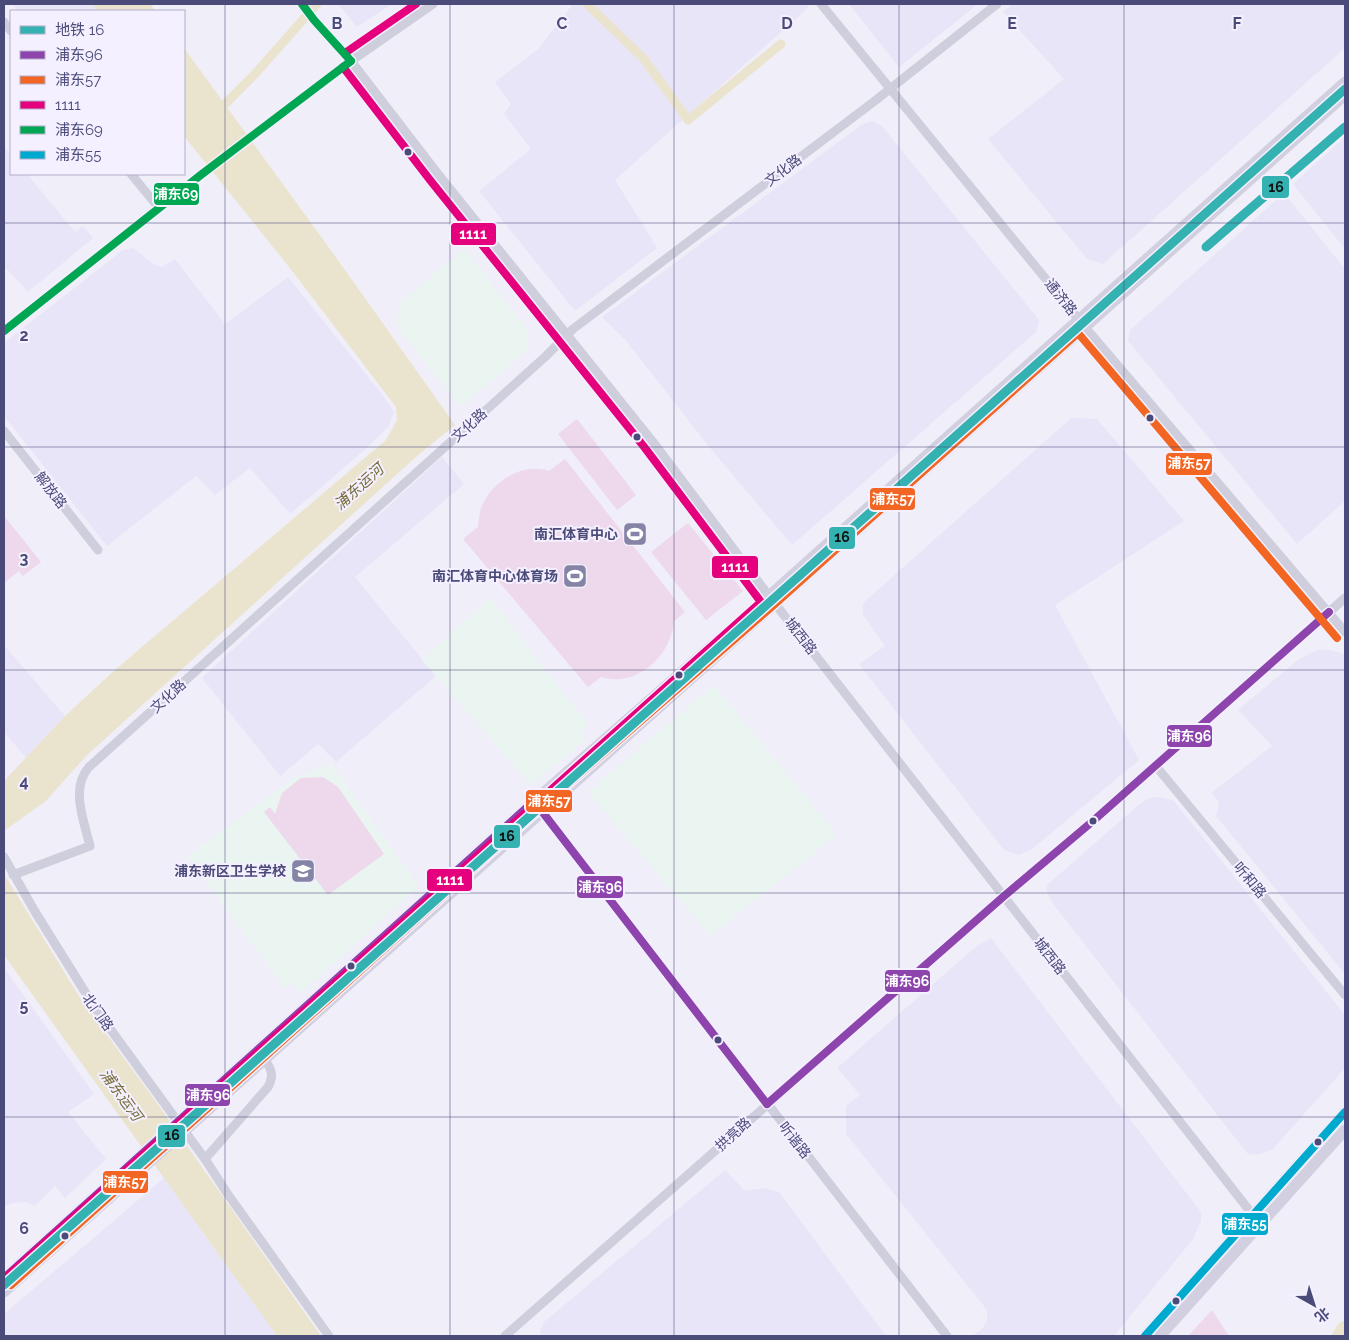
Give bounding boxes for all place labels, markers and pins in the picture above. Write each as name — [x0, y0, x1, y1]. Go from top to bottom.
unlabelled marker — [403, 147, 413, 157]
unlabelled marker — [1145, 413, 1155, 423]
unlabelled marker — [632, 432, 642, 442]
sports icon: 南汇体育中心 — [622, 521, 648, 547]
place label: 南汇体育中心 — [534, 526, 618, 542]
sports icon: 南汇体育中心体育场 — [562, 563, 588, 589]
place label: 南汇体育中心体育场 — [432, 568, 558, 584]
unlabelled marker — [674, 670, 684, 680]
unlabelled marker — [1088, 816, 1098, 826]
school or university icon: 浦东新区卫生学校 — [290, 858, 316, 884]
place label: 浦东新区卫生学校 — [174, 863, 286, 879]
unlabelled marker — [346, 961, 356, 971]
unlabelled marker — [713, 1035, 723, 1045]
unlabelled marker — [1313, 1137, 1323, 1147]
unlabelled marker — [60, 1231, 70, 1241]
unlabelled marker — [1171, 1296, 1181, 1306]

